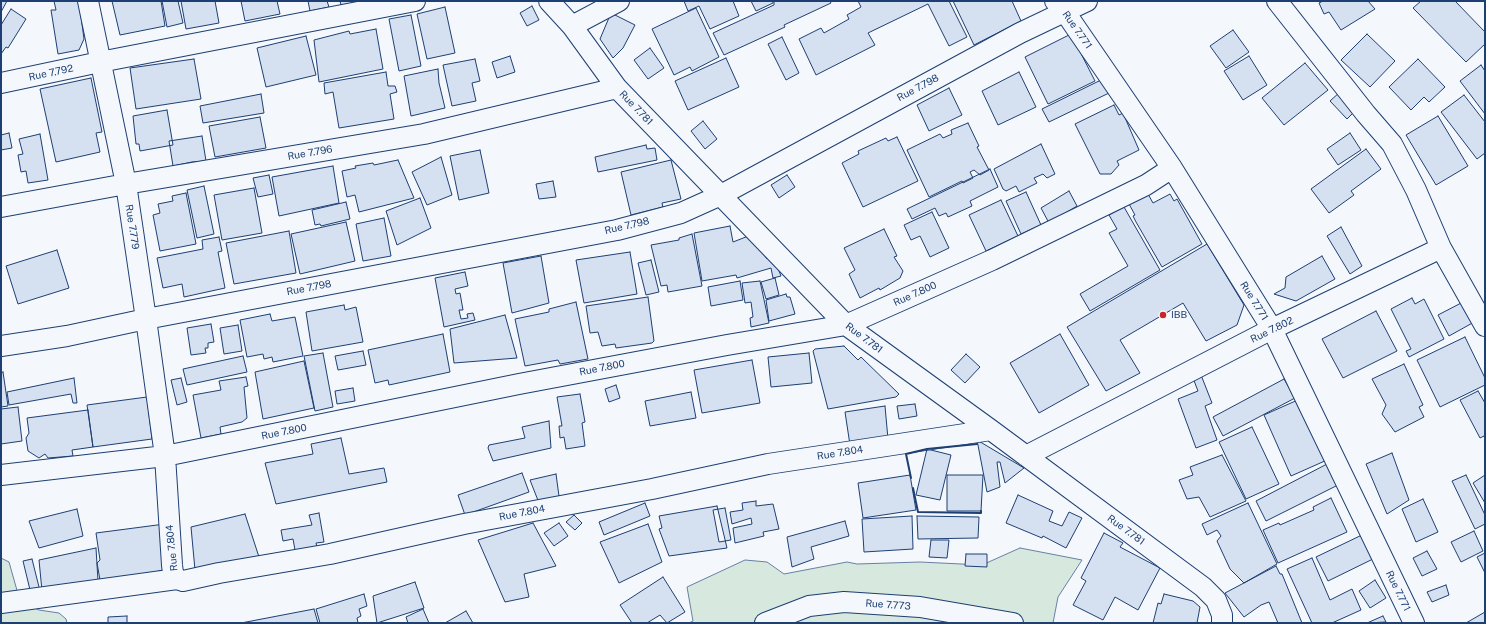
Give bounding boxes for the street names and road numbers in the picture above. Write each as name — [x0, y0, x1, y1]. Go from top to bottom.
street label: Rue 7.771 — [1060, 9, 1094, 51]
street label: Rue 7.792 — [28, 62, 74, 84]
street label: Rue 7.798 — [895, 72, 941, 104]
street label: Rue 7.781 — [617, 88, 655, 128]
street label: Rue 7.796 — [287, 143, 333, 163]
street label: Rue 7.779 — [123, 204, 141, 250]
street label: Rue 7.798 — [603, 215, 651, 237]
street label: Rue 7.798 — [285, 278, 333, 298]
street label: Rue 7.800 — [891, 279, 939, 309]
street label: Rue 7.771 — [1237, 279, 1271, 323]
street label: Rue 7.802 — [1249, 314, 1295, 346]
street label: Rue 7.781 — [843, 320, 885, 356]
street label: Rue 7.800 — [578, 358, 626, 378]
street label: Rue 7.800 — [260, 422, 308, 442]
street label: Rue 7.804 — [816, 443, 864, 463]
street label: Rue 7.804 — [498, 503, 546, 523]
street label: Rue 7.781 — [1105, 512, 1147, 548]
street label: Rue 7.804 — [164, 524, 180, 572]
street label: Rue 7.771 — [1383, 569, 1413, 613]
street label: Rue 7.773 — [865, 597, 911, 613]

